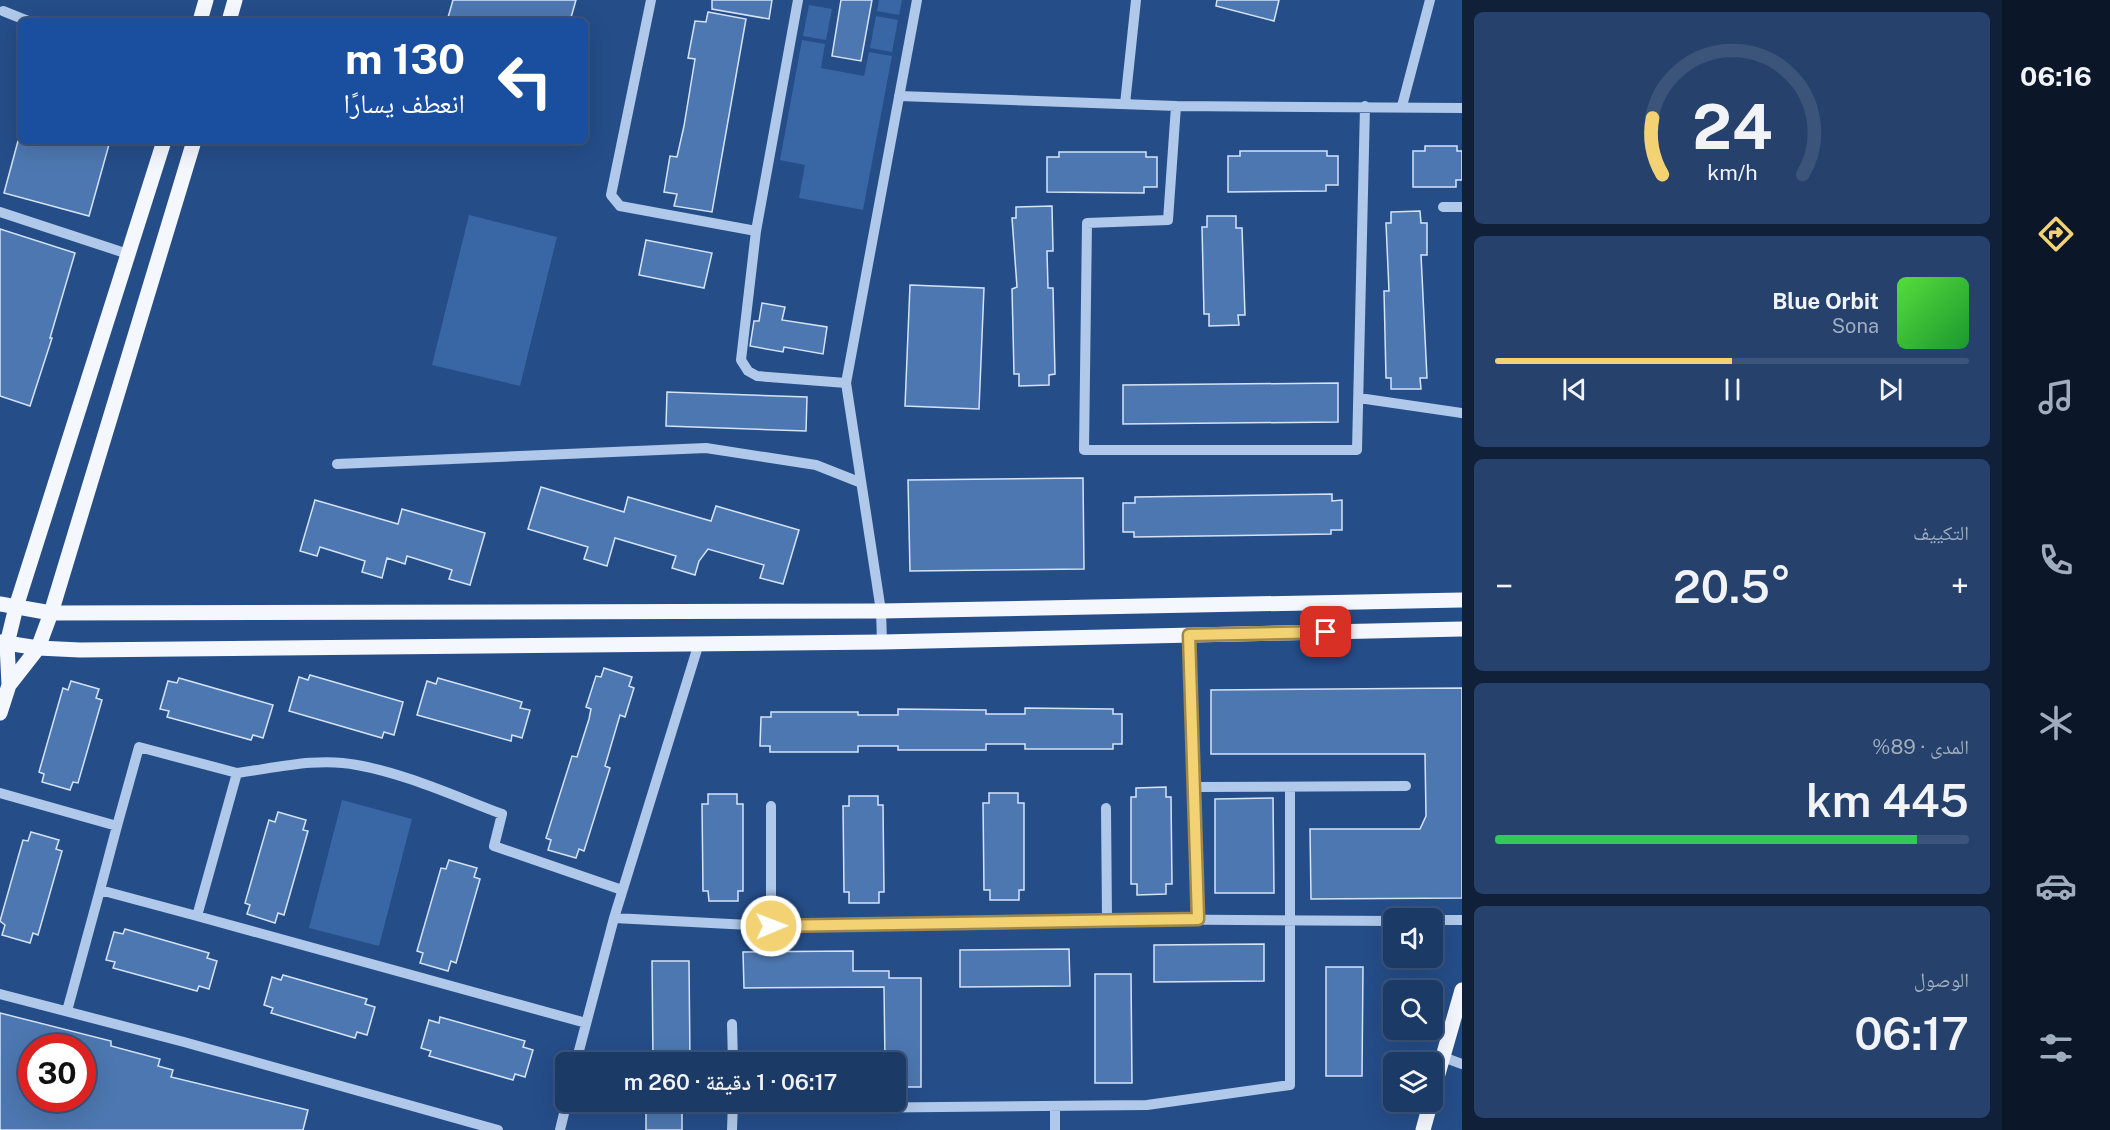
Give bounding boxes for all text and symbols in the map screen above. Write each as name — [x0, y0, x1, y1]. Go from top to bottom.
text: 130 m — [345, 34, 465, 83]
icon: left — [486, 42, 564, 120]
text: 06:16 — [2020, 60, 2092, 92]
text: انعطف يسارًا — [344, 87, 465, 119]
text: 24 — [1692, 90, 1772, 163]
text: km/h — [1707, 160, 1757, 185]
icon: directions — [2035, 213, 2077, 255]
text: Blue Orbit — [1772, 288, 1879, 314]
text: Sona — [1832, 314, 1879, 338]
icon: previous — [1558, 373, 1591, 406]
icon: pause — [1716, 373, 1749, 406]
icon: next — [1874, 373, 1907, 406]
icon: music — [2035, 376, 2077, 418]
text: التكييف — [1913, 521, 1969, 545]
icon: phone — [2035, 539, 2077, 581]
text: 20.5° — [1673, 560, 1791, 613]
text: − — [1495, 567, 1513, 605]
text: + — [1951, 567, 1969, 605]
pin — [1300, 606, 1351, 657]
icon: arrive — [1309, 615, 1342, 648]
icon: climate — [2035, 702, 2077, 744]
text: المدى · 89% — [1872, 735, 1969, 759]
text: 445 km — [1806, 774, 1969, 827]
icon: car — [2035, 865, 2077, 907]
position arrow — [739, 894, 803, 958]
map controls — [1383, 908, 1443, 1112]
button: sound — [1383, 908, 1443, 968]
text: الوصول — [1914, 968, 1969, 992]
button: search — [1383, 980, 1443, 1040]
text: 06:17 — [1854, 1007, 1969, 1060]
icon: filters — [2035, 1027, 2077, 1069]
speed limit sign: 30 — [18, 1034, 96, 1112]
button: layers — [1383, 1052, 1443, 1112]
text: 06:17 · 1 دقيقة · 260 m — [624, 1069, 837, 1095]

